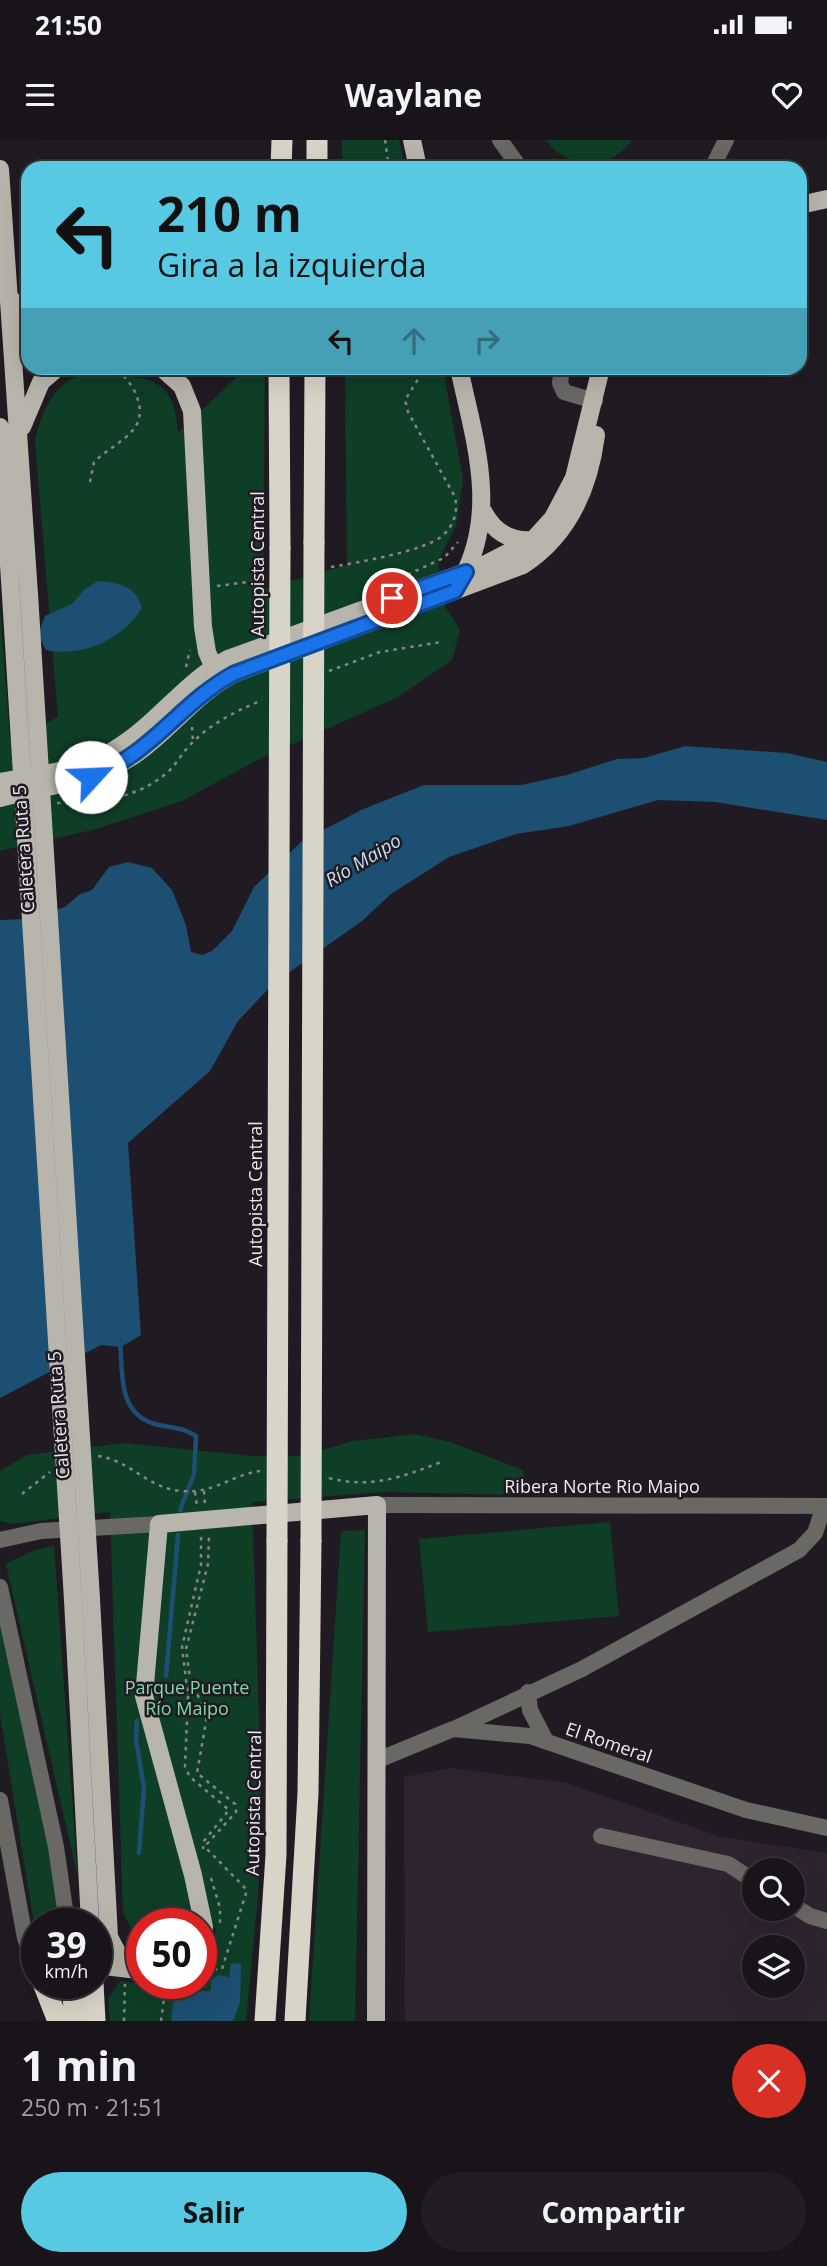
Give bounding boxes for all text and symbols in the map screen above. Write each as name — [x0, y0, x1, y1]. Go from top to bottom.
text: 21:50 — [35, 7, 102, 43]
text: Waylane — [345, 73, 482, 116]
icon: menu — [21, 76, 59, 114]
icon: heart — [768, 76, 806, 114]
text: 210 m — [157, 180, 302, 246]
icon: left — [42, 189, 133, 280]
text: Gira a la izquierda — [157, 243, 427, 286]
icon: left — [322, 322, 360, 360]
icon: ahead — [395, 322, 433, 360]
icon: right — [468, 322, 506, 360]
street label: Autopista Central — [245, 491, 269, 637]
pin — [362, 568, 422, 628]
icon: arrive — [373, 579, 411, 617]
position arrow — [54, 740, 128, 814]
street label: Caletera Ruta 5 — [7, 784, 39, 914]
water label: Río Maipo — [320, 827, 406, 893]
street label: Autopista Central — [243, 1121, 267, 1267]
street label: Caletera Ruta 5 — [42, 1350, 74, 1480]
street label: Ribera Norte Rio Maipo — [504, 1474, 700, 1498]
park label: Parque Puente Río Maipo — [125, 1675, 249, 1720]
street label: El Romeral — [563, 1716, 655, 1768]
street label: Autopista Central — [240, 1730, 266, 1876]
map controls — [742, 1858, 805, 1998]
button: search — [742, 1858, 805, 1921]
speed limit sign: 50 — [126, 1908, 217, 1999]
text: 39 — [46, 1921, 87, 1968]
button: layers — [742, 1935, 805, 1998]
text: km/h — [45, 1959, 88, 1983]
text: 1 min — [21, 2036, 138, 2093]
button: close — [732, 2044, 806, 2118]
text: 250 m · 21:51 — [21, 2091, 164, 2123]
button: Salir — [21, 2172, 407, 2252]
button: Compartir — [421, 2172, 806, 2252]

